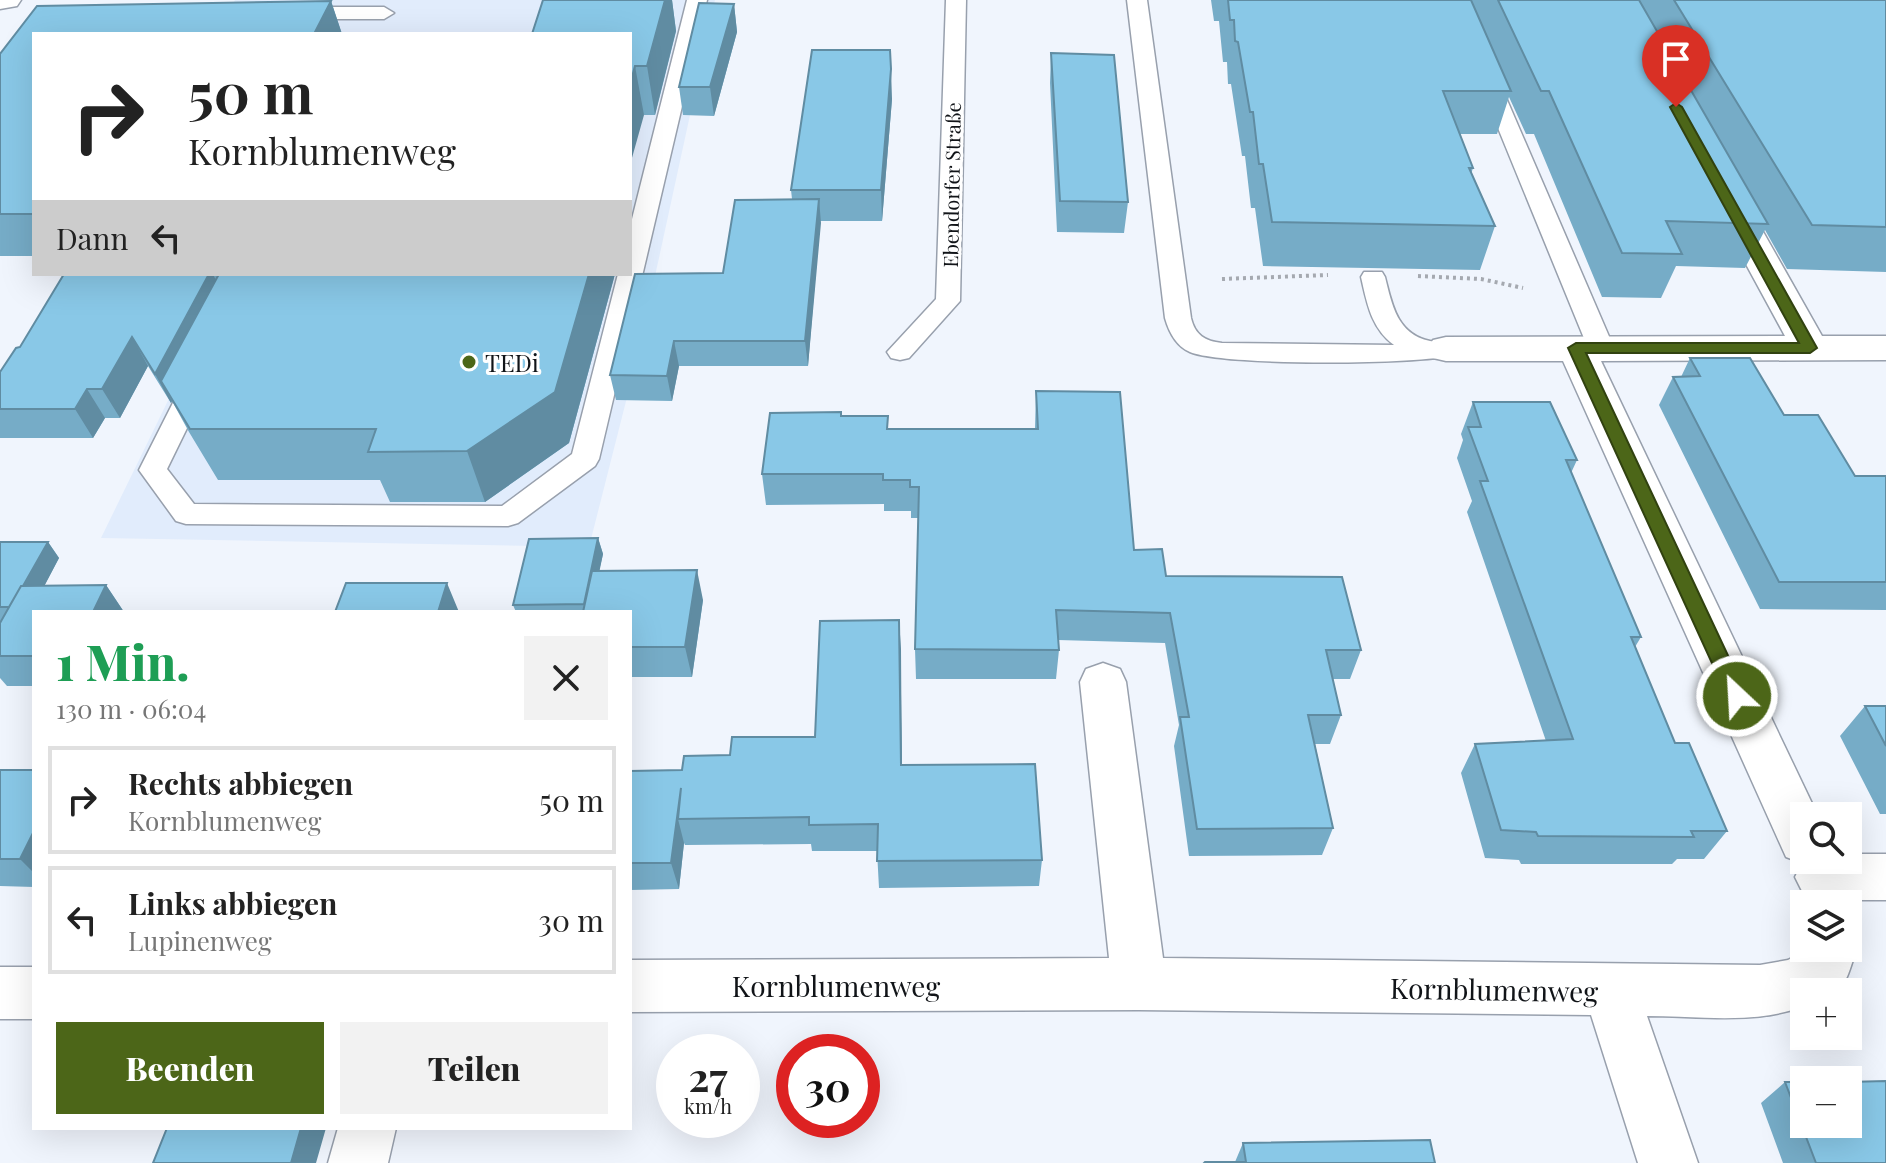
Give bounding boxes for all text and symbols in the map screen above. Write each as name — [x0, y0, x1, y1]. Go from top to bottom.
pin — [1642, 25, 1710, 107]
icon: arrive — [1654, 37, 1698, 81]
text: 50 m — [188, 54, 314, 129]
icon: right — [56, 64, 160, 168]
street label: Ebendorfer Straße — [936, 102, 966, 268]
text: Kornblumenweg — [188, 126, 456, 174]
icon: left — [144, 216, 188, 260]
text: Dann — [56, 218, 128, 258]
place label: TEDi — [485, 346, 539, 378]
marker: TEDi — [460, 353, 478, 371]
text: 1 Min. — [56, 629, 189, 693]
button: close — [524, 636, 608, 720]
position arrow — [1695, 654, 1779, 738]
text: 130 m · 06:04 — [56, 691, 206, 726]
text: Rechts abbiegen — [128, 763, 353, 803]
icon: right — [60, 778, 104, 822]
text: 50 m — [539, 780, 604, 820]
map controls — [1790, 802, 1862, 1138]
button: search — [1790, 802, 1862, 874]
text: Kornblumenweg — [128, 803, 322, 838]
text: Links abbiegen — [128, 883, 337, 923]
button: layers — [1790, 890, 1862, 962]
icon: left — [60, 898, 104, 942]
text: 30 m — [538, 900, 604, 940]
text: Lupinenweg — [128, 923, 272, 958]
street label: Kornblumenweg — [732, 967, 940, 1004]
street label: Kornblumenweg — [1389, 969, 1599, 1009]
button: + — [1790, 978, 1862, 1050]
button: Beenden — [56, 1022, 324, 1114]
button: Teilen — [340, 1022, 608, 1114]
speed limit sign: 30 — [776, 1034, 880, 1138]
text: 27 — [688, 1049, 728, 1102]
button: − — [1790, 1066, 1862, 1138]
text: km/h — [684, 1092, 732, 1119]

